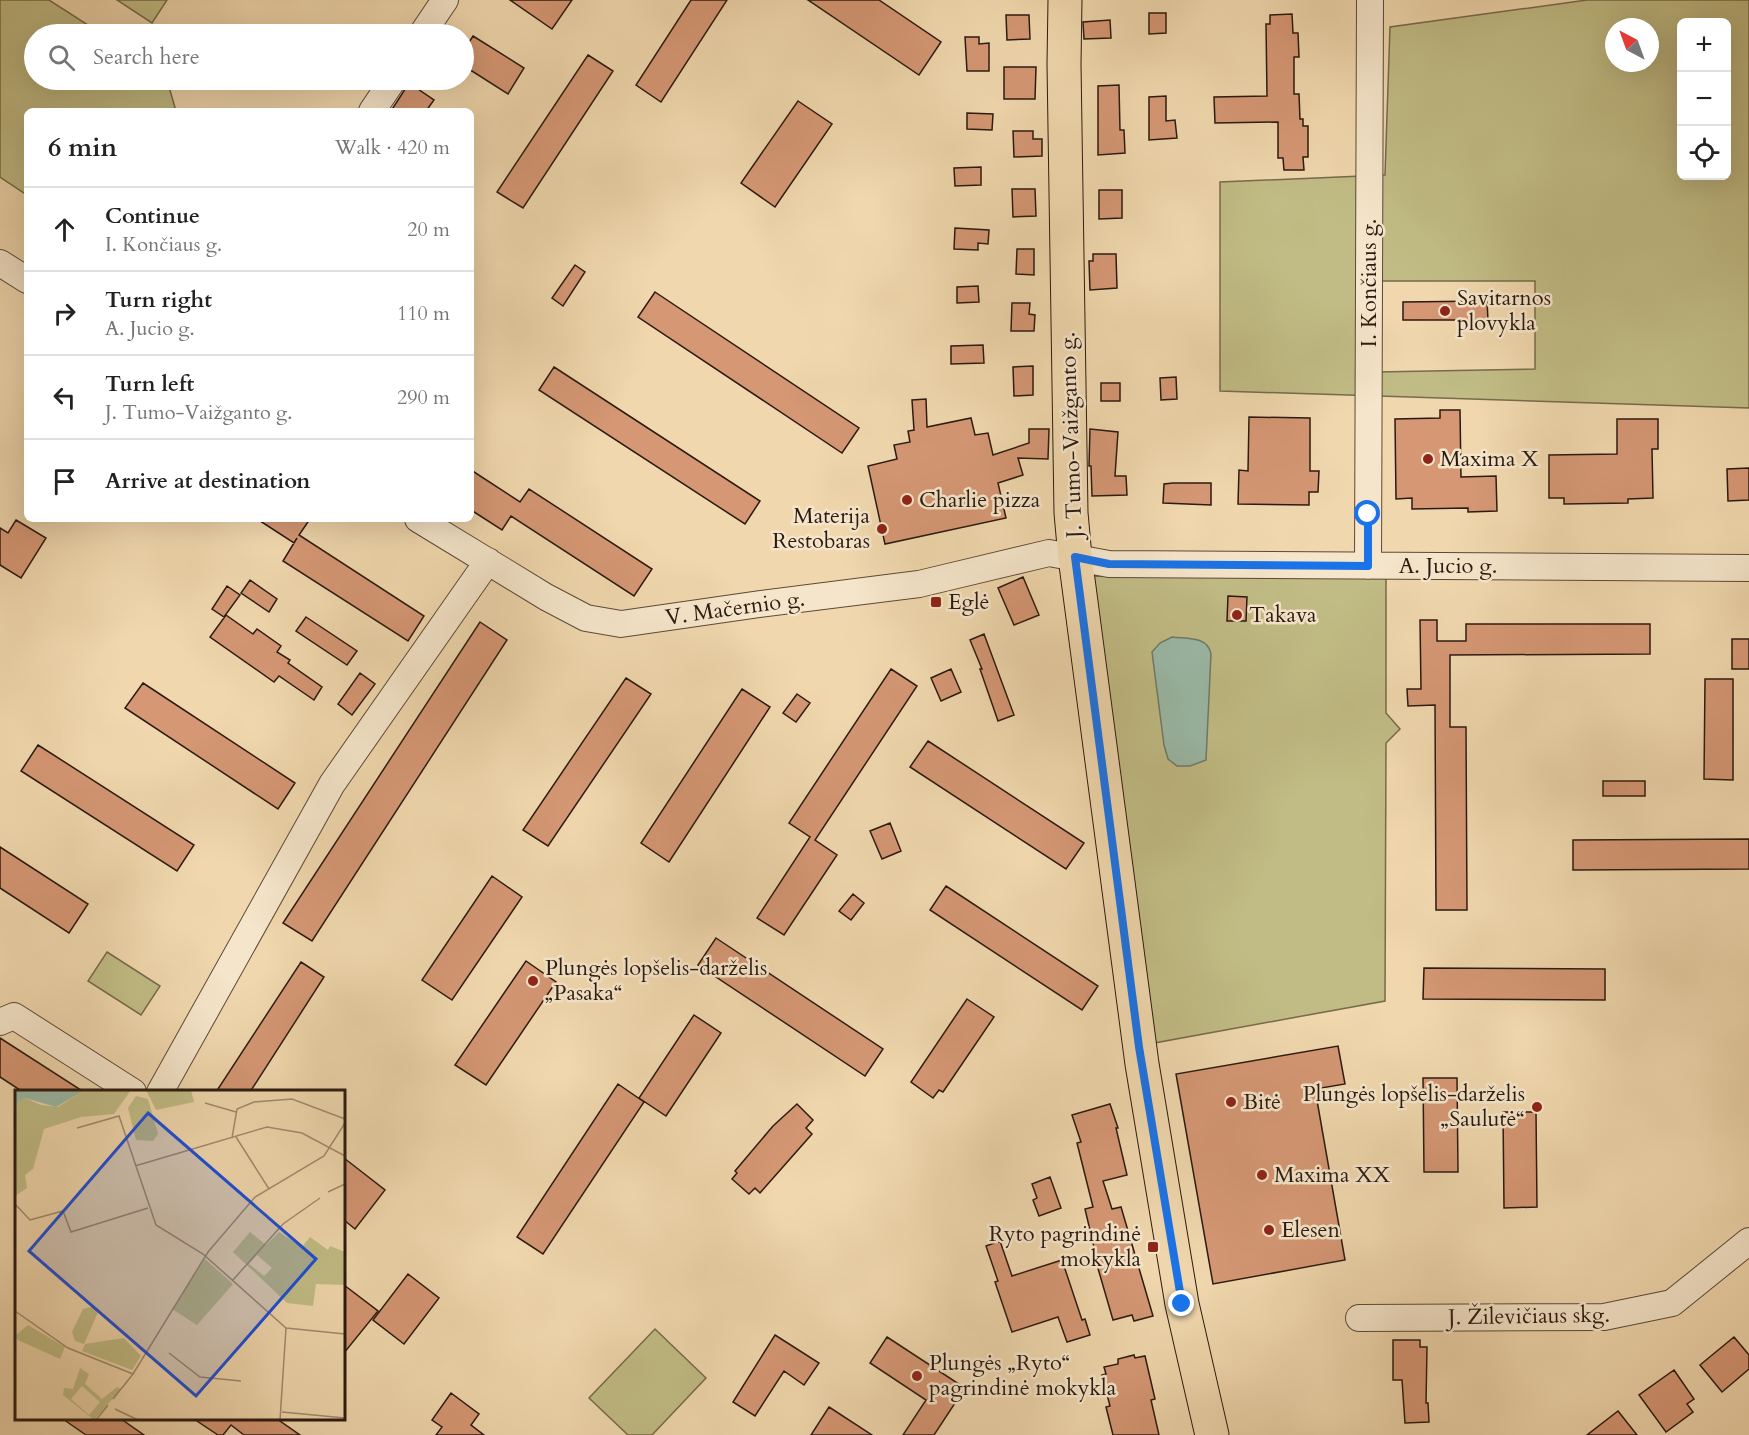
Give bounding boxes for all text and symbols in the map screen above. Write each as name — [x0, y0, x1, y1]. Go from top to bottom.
north arrow — [1605, 18, 1659, 72]
map controls — [1677, 18, 1731, 180]
button: + — [1677, 18, 1731, 72]
search box — [24, 24, 474, 90]
icon: search — [45, 41, 78, 74]
text: Search here — [93, 42, 200, 72]
button: − — [1677, 72, 1731, 126]
button: locate — [1677, 126, 1731, 180]
text: 6 min — [48, 130, 117, 165]
text: Walk · 420 m — [335, 134, 450, 161]
text: Continue — [105, 201, 200, 231]
icon: ahead — [48, 213, 81, 246]
text: 20 m — [407, 216, 450, 243]
street label: I. Končiaus g. — [1354, 219, 1384, 347]
text: I. Končiaus g. — [105, 231, 222, 258]
place label: Savitarnos plovykla — [1457, 283, 1551, 338]
text: Turn right — [105, 285, 212, 315]
icon: right — [48, 297, 81, 330]
text: 110 m — [397, 300, 450, 327]
marker: Savitarnos plovykla — [1438, 304, 1452, 318]
text: A. Jucio g. — [105, 315, 195, 342]
street label: J. Tumo-Vaižganto g. — [1052, 331, 1090, 542]
text: Turn left — [105, 369, 194, 399]
icon: left — [48, 381, 81, 414]
text: 290 m — [397, 384, 450, 411]
text: J. Tumo-Vaižganto g. — [105, 399, 292, 426]
place label: Maxima X — [1440, 444, 1539, 474]
marker: Maxima X — [1421, 452, 1435, 466]
icon: arrive — [48, 465, 81, 498]
text: Arrive at destination — [105, 466, 310, 496]
place label: Charlie pizza — [919, 485, 1041, 515]
marker: Charlie pizza — [900, 493, 914, 507]
route start — [1354, 500, 1380, 526]
place label: Materija Restobaras — [772, 501, 870, 556]
marker: Materija Restobaras — [875, 522, 889, 536]
street label: A. Jucio g. — [1399, 551, 1497, 581]
street label: V. Mačernio g. — [663, 583, 807, 633]
place label: Eglė — [948, 587, 989, 617]
marker: Eglė — [929, 595, 943, 609]
place label: Takava — [1249, 600, 1317, 630]
marker: Takava — [1230, 608, 1244, 622]
place label: Plungės lopšelis-darželis „Pasaka“ — [545, 953, 767, 1008]
marker: Plungės lopšelis-darželis „Pasaka“ — [526, 974, 540, 988]
place label: Plungės lopšelis-darželis „Saulutė“ — [1303, 1079, 1525, 1134]
place label: Bitė — [1243, 1087, 1281, 1117]
inset map — [15, 1090, 345, 1420]
marker: Bitė — [1224, 1095, 1238, 1109]
marker: Plungės lopšelis-darželis „Saulutė“ — [1530, 1100, 1544, 1114]
place label: Maxima XX — [1274, 1160, 1391, 1190]
marker: Maxima XX — [1255, 1168, 1269, 1182]
place label: Elesen — [1281, 1215, 1341, 1245]
place label: Ryto pagrindinė mokykla — [989, 1219, 1141, 1274]
marker: Elesen — [1262, 1223, 1276, 1237]
marker: Ryto pagrindinė mokykla — [1146, 1240, 1160, 1254]
route end — [1168, 1290, 1194, 1316]
street label: J. Žilevičiaus skg. — [1445, 1300, 1610, 1332]
place label: Plungės „Ryto“ pagrindinė mokykla — [929, 1348, 1117, 1403]
marker: Plungės „Ryto“ pagrindinė mokykla — [910, 1369, 924, 1383]

